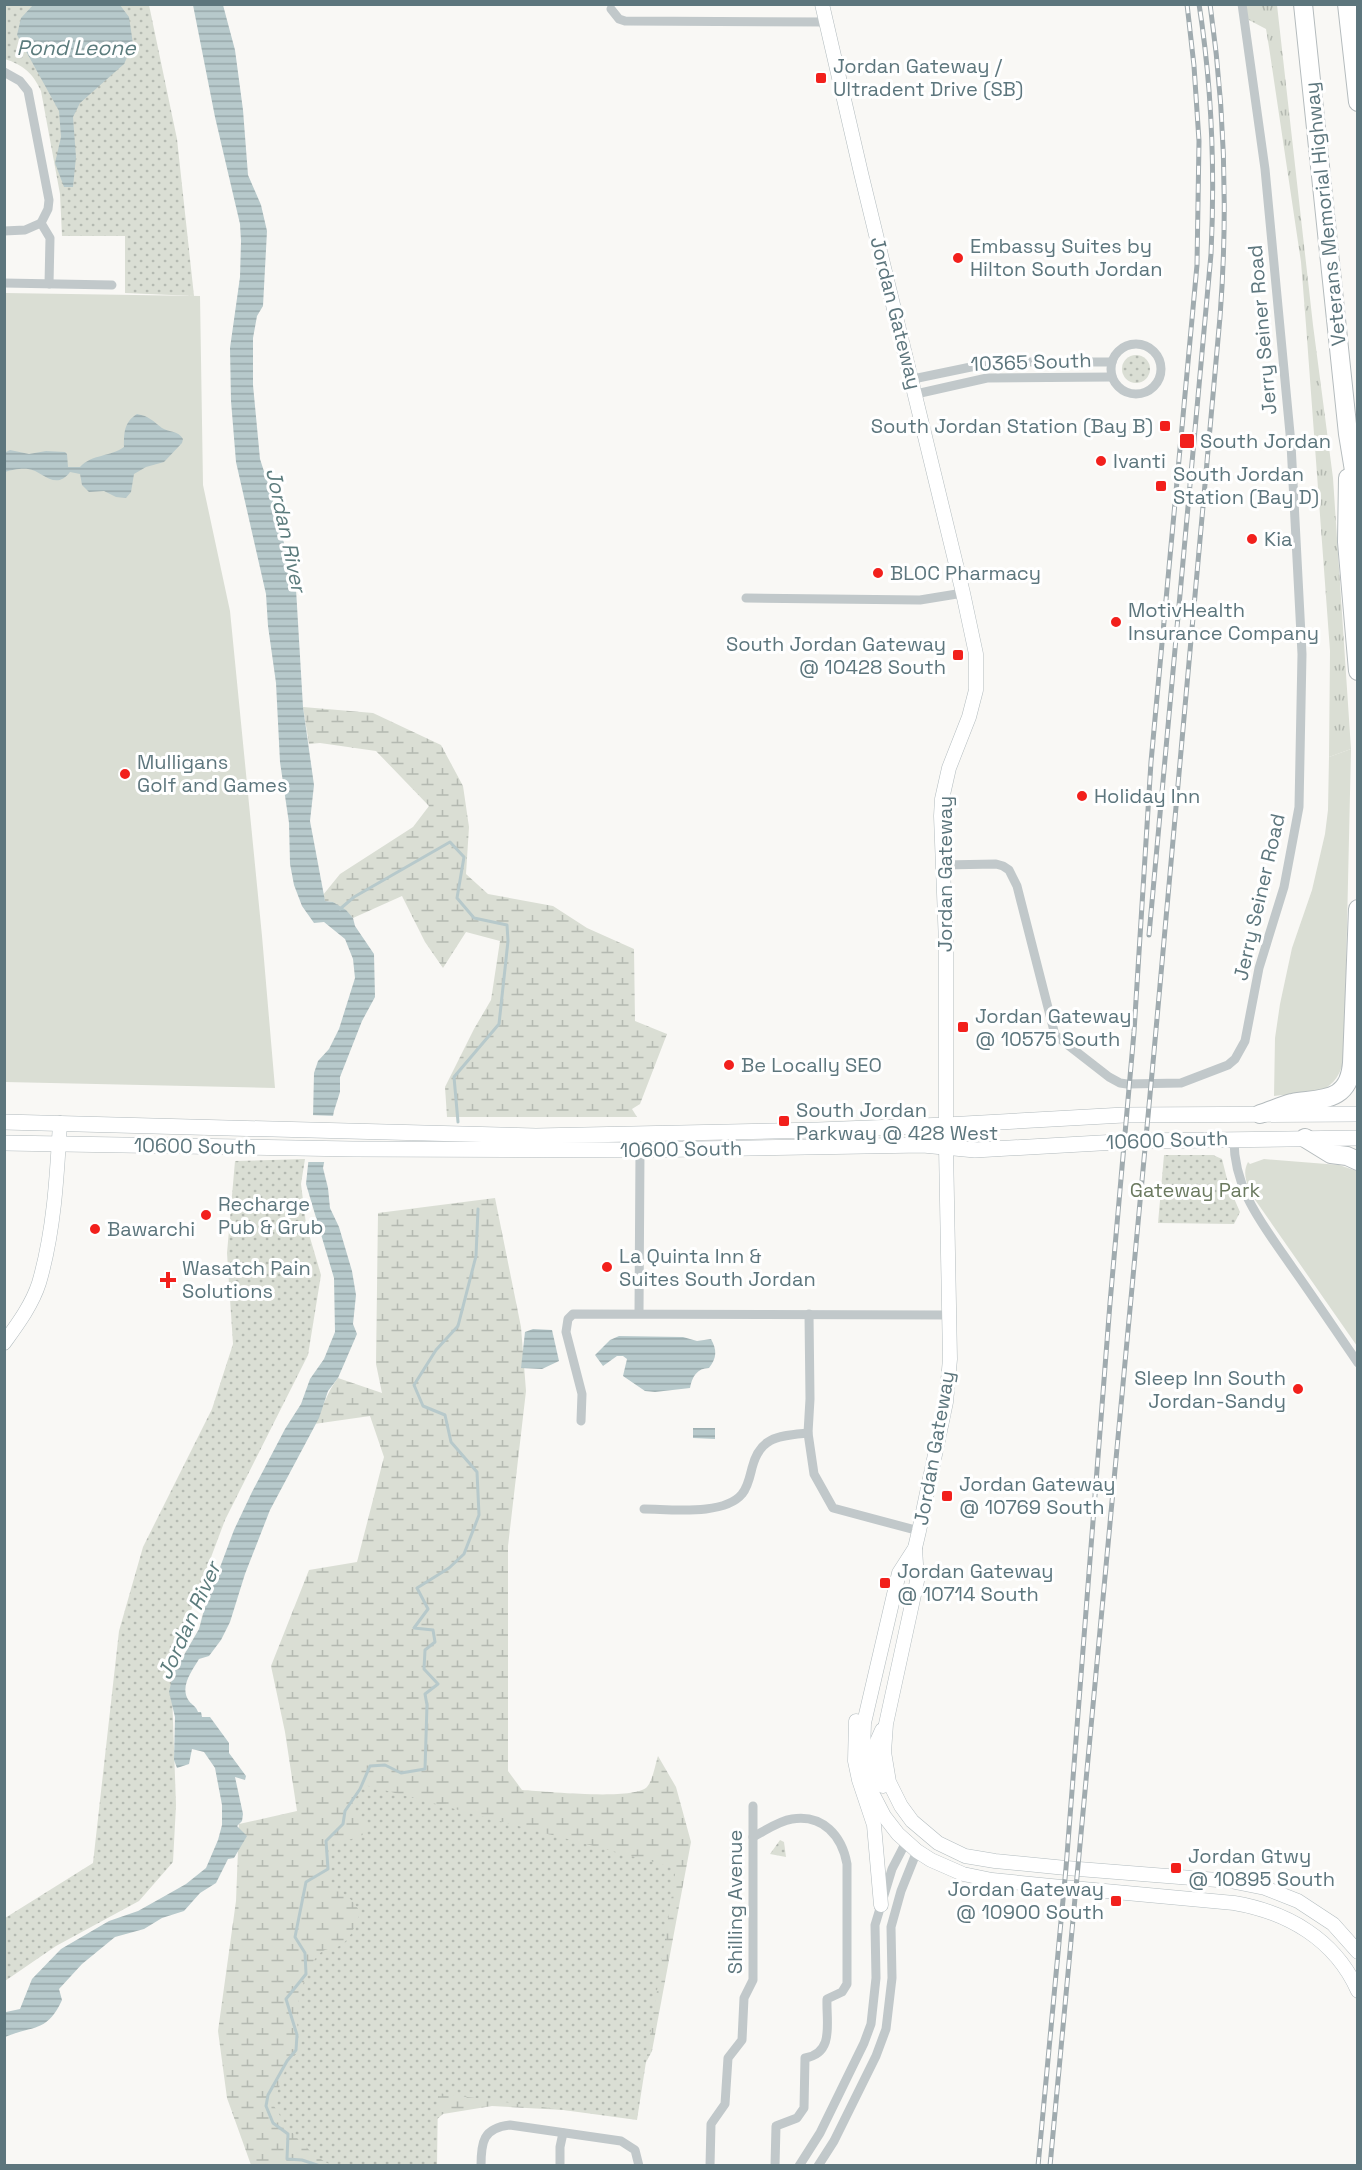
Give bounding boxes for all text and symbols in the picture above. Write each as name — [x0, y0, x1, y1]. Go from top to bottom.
water label: Pond Leone — [16, 34, 137, 61]
place label: Jordan Gateway / Ultradent Drive (SB) — [833, 53, 1023, 102]
marker: Jordan Gateway / Ultradent Drive (SB) — [814, 71, 828, 85]
street label: Veterans Memorial Highway — [1298, 81, 1352, 347]
place label: Embassy Suites by Hilton South Jordan — [970, 233, 1163, 282]
street label: Jordan Gateway — [864, 234, 928, 392]
street label: Jerry Seiner Road — [1242, 244, 1282, 416]
marker: Embassy Suites by Hilton South Jordan — [951, 251, 965, 265]
street label: 10365 South — [970, 347, 1092, 377]
place label: South Jordan Station (Bay B) — [871, 413, 1153, 439]
marker: South Jordan Station (Bay B) — [1158, 419, 1172, 433]
place label: South Jordan — [1200, 428, 1331, 454]
marker: South Jordan — [1178, 432, 1196, 450]
place label: Ivanti — [1113, 448, 1166, 474]
marker: Ivanti — [1094, 454, 1108, 468]
place label: South Jordan Station (Bay D) — [1173, 461, 1319, 510]
water label: Jordan River — [260, 465, 313, 596]
marker: South Jordan Station (Bay D) — [1154, 479, 1168, 493]
place label: Kia — [1264, 526, 1293, 552]
marker: Kia — [1245, 532, 1259, 546]
place label: BLOC Pharmacy — [890, 560, 1041, 586]
marker: BLOC Pharmacy — [871, 566, 885, 580]
place label: MotivHealth Insurance Company — [1128, 597, 1319, 646]
marker: MotivHealth Insurance Company — [1109, 615, 1123, 629]
place label: South Jordan Gateway @ 10428 South — [726, 631, 946, 680]
marker: South Jordan Gateway @ 10428 South — [951, 648, 965, 662]
place label: Mulligans Golf and Games — [137, 749, 288, 798]
marker: Mulligans Golf and Games — [118, 767, 132, 781]
place label: Holiday Inn — [1094, 783, 1200, 809]
marker: Holiday Inn — [1075, 789, 1089, 803]
street label: Jordan Gateway — [932, 796, 958, 952]
street label: Jerry Seiner Road — [1227, 811, 1291, 983]
place label: Jordan Gateway @ 10575 South — [975, 1003, 1132, 1052]
marker: Jordan Gateway @ 10575 South — [956, 1020, 970, 1034]
place label: Be Locally SEO — [741, 1052, 882, 1078]
marker: Be Locally SEO — [722, 1058, 736, 1072]
place label: South Jordan Parkway @ 428 West — [796, 1097, 998, 1146]
marker: South Jordan Parkway @ 428 West — [777, 1114, 791, 1128]
street label: 10600 South — [1105, 1125, 1229, 1155]
street label: 10600 South — [134, 1132, 256, 1160]
street label: 10600 South — [620, 1135, 742, 1163]
park label: Gateway Park — [1130, 1177, 1261, 1203]
place label: Recharge Pub & Grub — [218, 1191, 323, 1240]
marker: Recharge Pub & Grub — [199, 1208, 213, 1222]
place label: Bawarchi — [107, 1216, 195, 1242]
marker: Bawarchi — [88, 1222, 102, 1236]
place label: La Quinta Inn & Suites South Jordan — [619, 1243, 816, 1292]
place label: Wasatch Pain Solutions — [182, 1255, 311, 1304]
marker: La Quinta Inn & Suites South Jordan — [600, 1260, 614, 1274]
marker: Wasatch Pain Solutions — [159, 1271, 177, 1289]
place label: Sleep Inn South Jordan-Sandy — [1134, 1365, 1286, 1414]
street label: Jordan Gateway — [908, 1369, 960, 1527]
marker: Sleep Inn South Jordan-Sandy — [1291, 1382, 1305, 1396]
place label: Jordan Gateway @ 10769 South — [959, 1471, 1116, 1520]
marker: Jordan Gateway @ 10769 South — [940, 1489, 954, 1503]
water label: Jordan River — [151, 1556, 227, 1684]
place label: Jordan Gateway @ 10714 South — [897, 1558, 1054, 1607]
marker: Jordan Gateway @ 10714 South — [878, 1576, 892, 1590]
street label: Shilling Avenue — [722, 1830, 748, 1974]
place label: Jordan Gtwy @ 10895 South — [1188, 1843, 1335, 1892]
marker: Jordan Gtwy @ 10895 South — [1169, 1861, 1183, 1875]
place label: Jordan Gateway @ 10900 South — [947, 1876, 1104, 1925]
marker: Jordan Gateway @ 10900 South — [1109, 1894, 1123, 1908]

